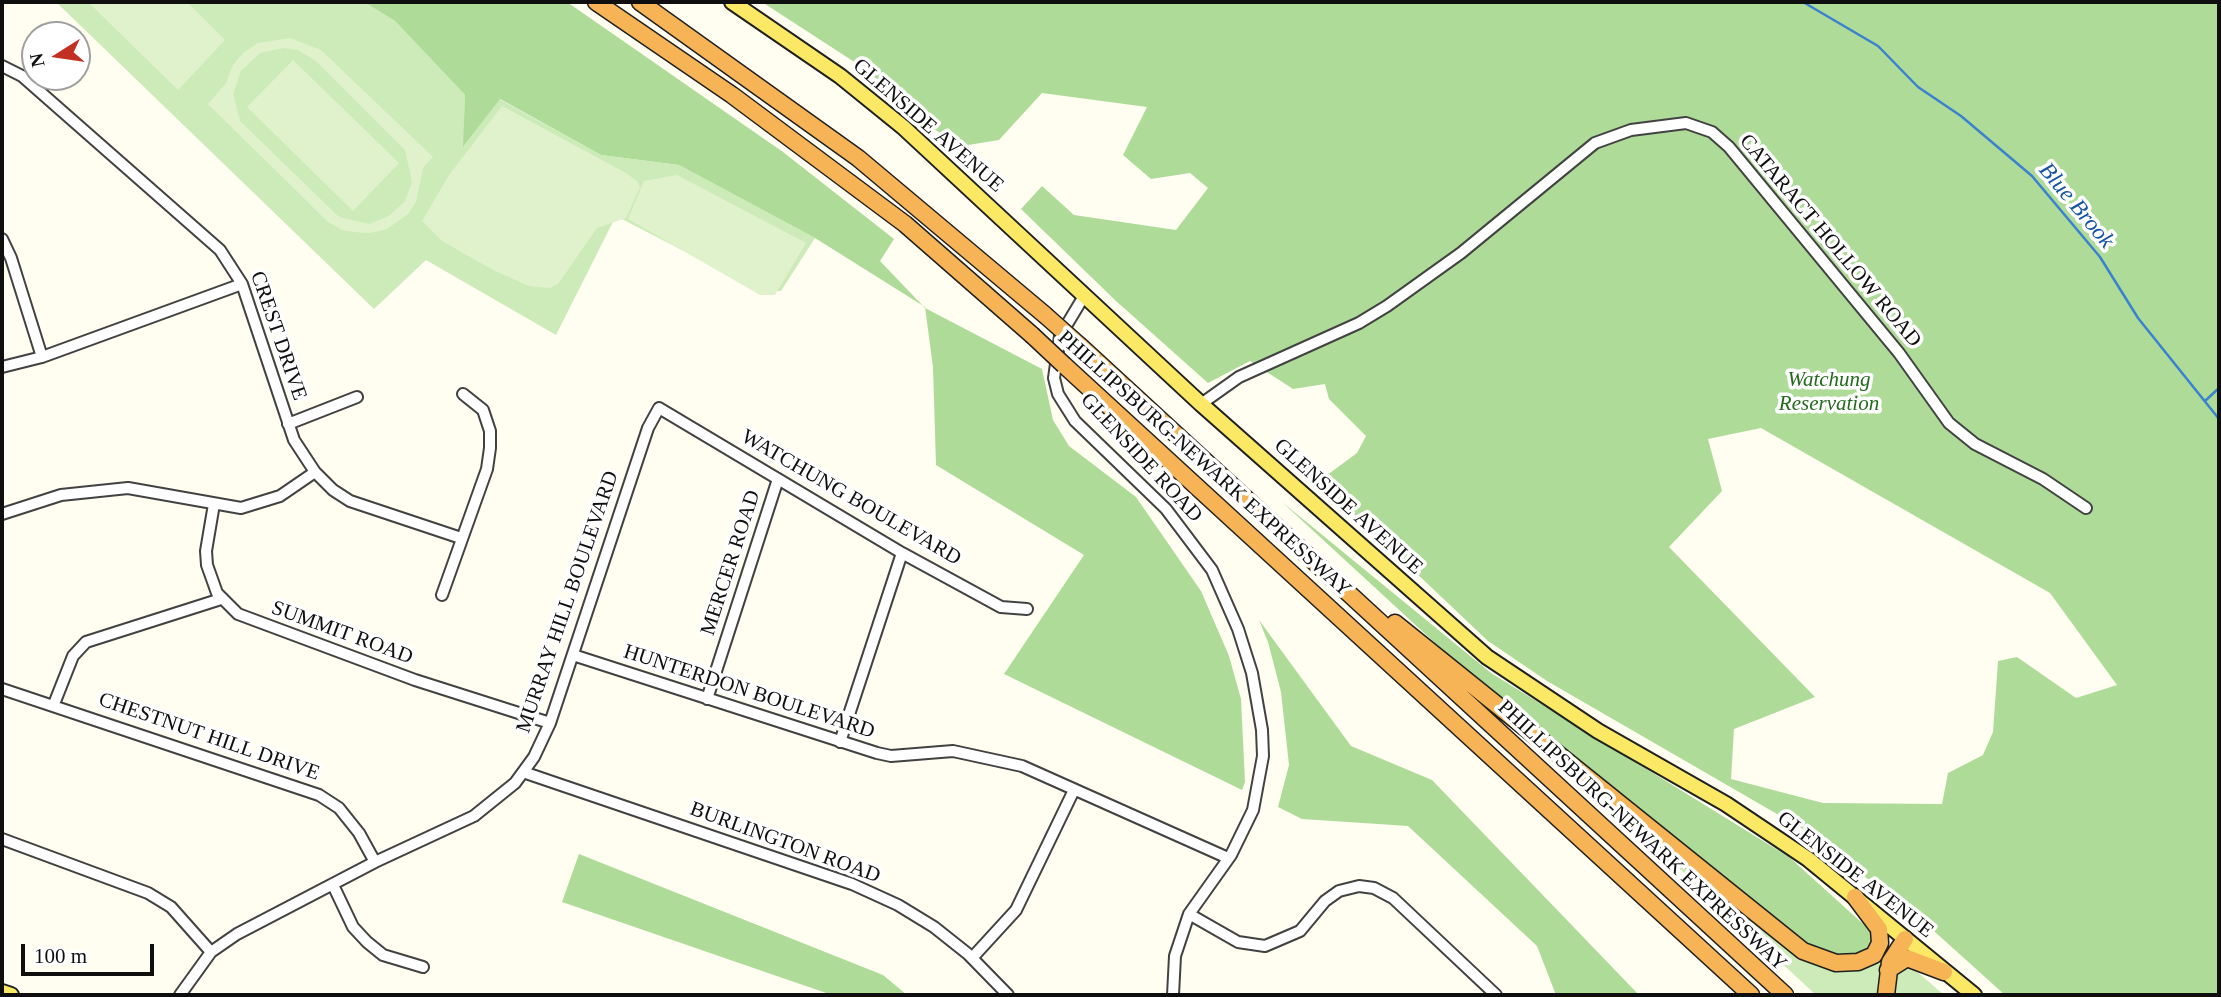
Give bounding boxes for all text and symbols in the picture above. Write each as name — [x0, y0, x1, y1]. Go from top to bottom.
north arrow — [21, 21, 91, 91]
text: N — [25, 51, 49, 69]
street label: GLENSIDE AVENUE — [847, 54, 1009, 198]
street label: CATARACT HOLLOW ROAD — [1734, 129, 1926, 353]
water label: Blue Brook — [2032, 158, 2120, 254]
street label: CREST DRIVE — [244, 268, 312, 404]
street label: PHILLIPSBURG-NEWARK EXPRESSWAY — [1052, 325, 1356, 603]
park label: Watchung Reservation — [1779, 367, 1879, 417]
street label: GLENSIDE ROAD — [1075, 388, 1207, 528]
street label: WATCHUNG BOULEVARD — [737, 425, 965, 571]
street label: GLENSIDE AVENUE — [1268, 434, 1428, 580]
street label: MURRAY HILL BOULEVARD — [511, 468, 625, 736]
street label: MERCER ROAD — [696, 487, 766, 639]
street label: SUMMIT ROAD — [268, 596, 416, 670]
street label: HUNTERDON BOULEVARD — [620, 639, 878, 745]
street label: CHESTNUT HILL DRIVE — [95, 687, 323, 787]
street label: PHILLIPSBURG-NEWARK EXPRESSWAY — [1492, 695, 1792, 977]
street label: BURLINGTON ROAD — [686, 797, 884, 889]
street label: GLENSIDE AVENUE — [1772, 806, 1938, 944]
scale bar — [24, 930, 158, 974]
text: 100 m — [34, 944, 87, 968]

